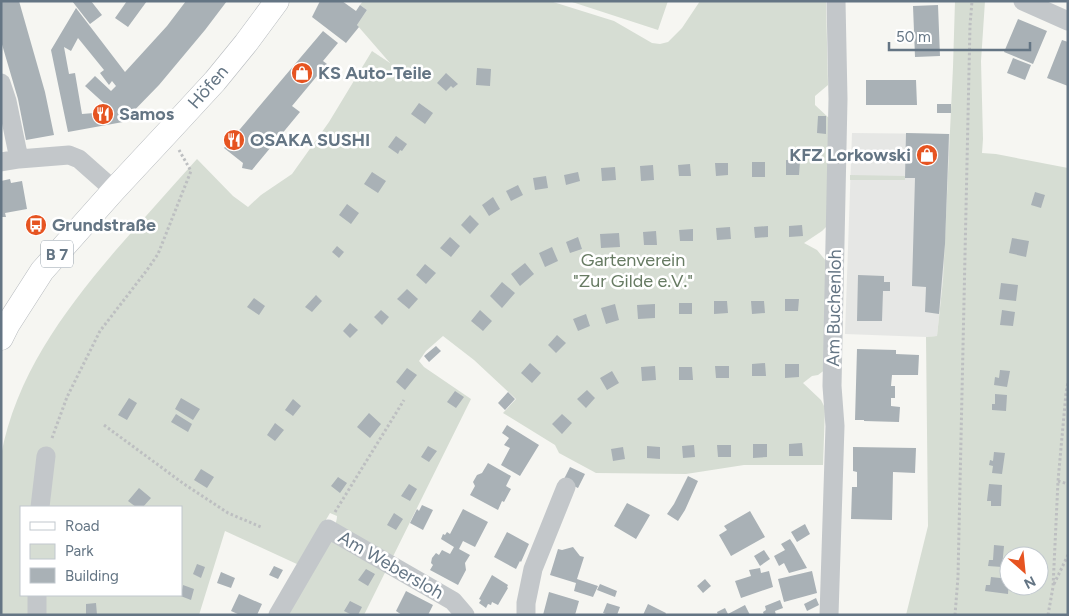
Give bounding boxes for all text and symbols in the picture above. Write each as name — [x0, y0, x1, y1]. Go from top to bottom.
scale bar — [889, 20, 1030, 52]
text: 50 m — [896, 28, 931, 46]
street label: Höfen — [183, 61, 233, 113]
shop icon: KS Auto-Teile — [290, 61, 314, 85]
place label: KS Auto-Teile — [318, 62, 432, 84]
restaurant icon: Samos — [91, 102, 115, 126]
place label: Samos — [119, 103, 175, 125]
restaurant icon: OSAKA SUSHI — [222, 128, 246, 152]
place label: OSAKA SUSHI — [250, 129, 370, 151]
shop icon: KFZ Lorkowski — [915, 143, 939, 167]
place label: KFZ Lorkowski — [789, 144, 911, 166]
bus stop icon: Grundstraße — [24, 213, 48, 237]
place label: Grundstraße — [52, 214, 156, 236]
road number: B 7 — [41, 240, 73, 268]
park label: Gartenverein "Zur Gilde e.V." — [573, 249, 693, 292]
street label: Am Buchenloh — [822, 249, 846, 367]
legend — [20, 506, 182, 596]
text: Road — [65, 517, 100, 535]
street label: Am Webersloh — [335, 526, 447, 604]
text: Park — [65, 542, 94, 560]
north arrow — [999, 546, 1049, 596]
text: Building — [65, 567, 119, 585]
text: N — [1021, 572, 1038, 592]

